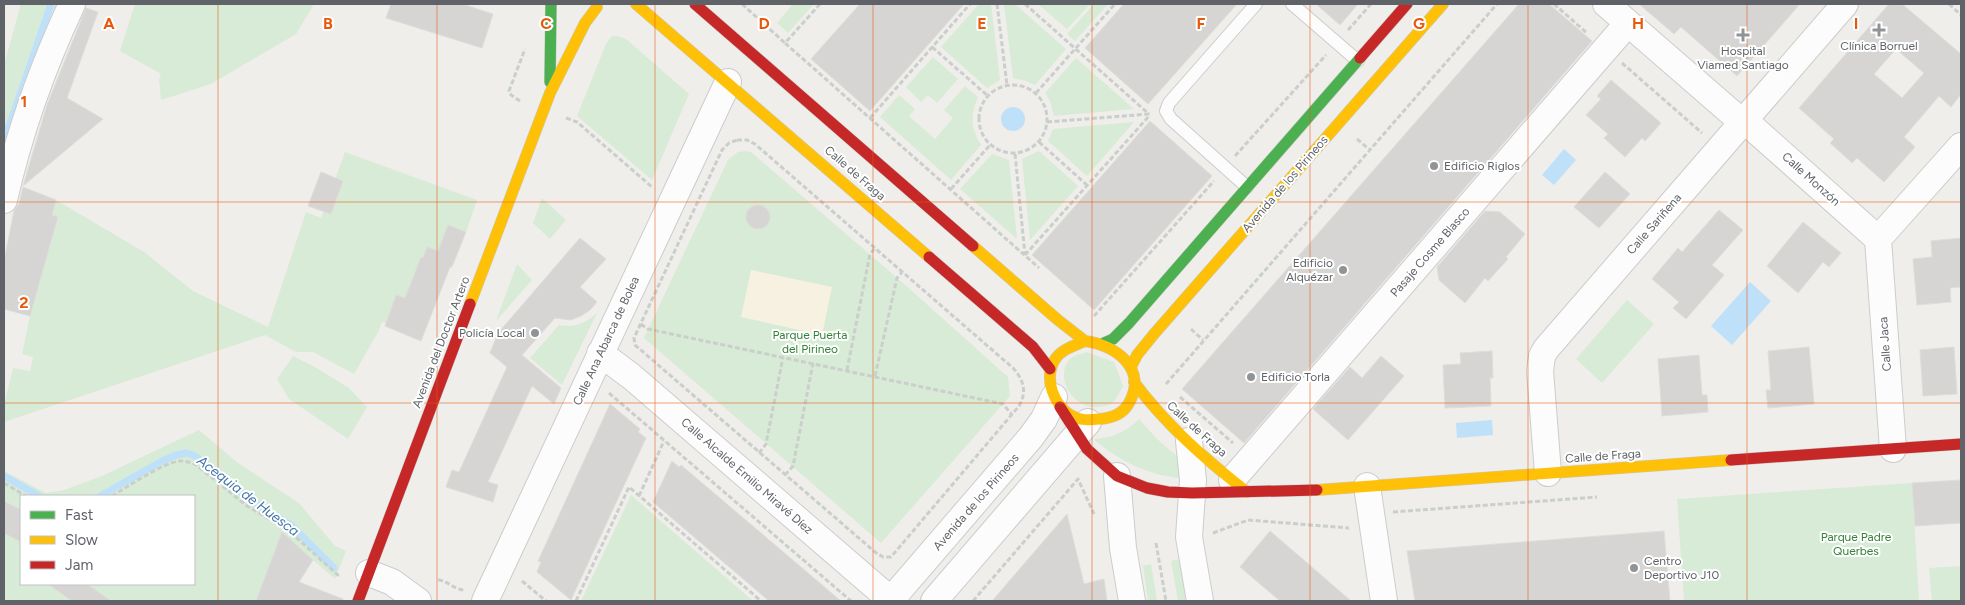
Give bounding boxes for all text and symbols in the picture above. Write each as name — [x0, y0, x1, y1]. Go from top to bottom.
text: A — [103, 14, 115, 33]
text: B — [323, 14, 333, 33]
text: C — [540, 14, 552, 33]
text: D — [758, 14, 770, 33]
text: E — [977, 14, 987, 33]
text: F — [1197, 14, 1206, 33]
text: G — [1413, 14, 1425, 33]
text: H — [1632, 14, 1644, 33]
text: I — [1854, 14, 1858, 33]
marker: Clínica Borruel — [1872, 23, 1886, 37]
marker: Hospital Viamed Santiago — [1736, 28, 1750, 42]
place label: Clínica Borruel — [1840, 39, 1918, 53]
place label: Hospital Viamed Santiago — [1697, 44, 1789, 72]
text: 1 — [21, 92, 27, 111]
street label: Avenida de los Pirineos — [1239, 133, 1331, 235]
street label: Calle de Fraga — [822, 143, 888, 203]
street label: Calle Monzón — [1779, 149, 1843, 209]
place label: Edificio Riglos — [1444, 159, 1520, 173]
marker: Edificio Riglos — [1428, 160, 1440, 172]
street label: Calle Sariñena — [1624, 191, 1684, 257]
street label: Pasaje Cosme Blasco — [1387, 205, 1473, 299]
place label: Edificio Alquézar — [1286, 256, 1333, 284]
marker: Edificio Alquézar — [1337, 264, 1349, 276]
street label: Avenida del Doctor Artero — [409, 274, 473, 410]
street label: Calle Ana Abarca de Bolea — [570, 274, 642, 408]
text: 2 — [19, 293, 29, 312]
street label: Calle Jaca — [1876, 316, 1894, 372]
place label: Policía Local — [459, 326, 525, 340]
marker: Policía Local — [529, 327, 541, 339]
park label: Parque Puerta del Pirineo — [773, 328, 847, 356]
place label: Edificio Torla — [1261, 370, 1330, 384]
marker: Edificio Torla — [1245, 371, 1257, 383]
street label: Calle de Fraga — [1164, 398, 1230, 460]
street label: Calle Alcalde Emilio Miravé Díez — [678, 415, 816, 537]
street label: Calle de Fraga — [1565, 446, 1641, 466]
water label: Acequia de Huesca — [193, 451, 302, 540]
street label: Avenida de los Pirineos — [930, 451, 1022, 553]
legend — [20, 495, 195, 585]
text: Fast — [65, 506, 94, 524]
park label: Parque Padre Querbes — [1821, 530, 1892, 558]
text: Slow — [65, 531, 98, 549]
place label: Centro Deportivo J10 — [1644, 554, 1719, 582]
text: Jam — [65, 556, 93, 574]
marker: Centro Deportivo J10 — [1628, 562, 1640, 574]

